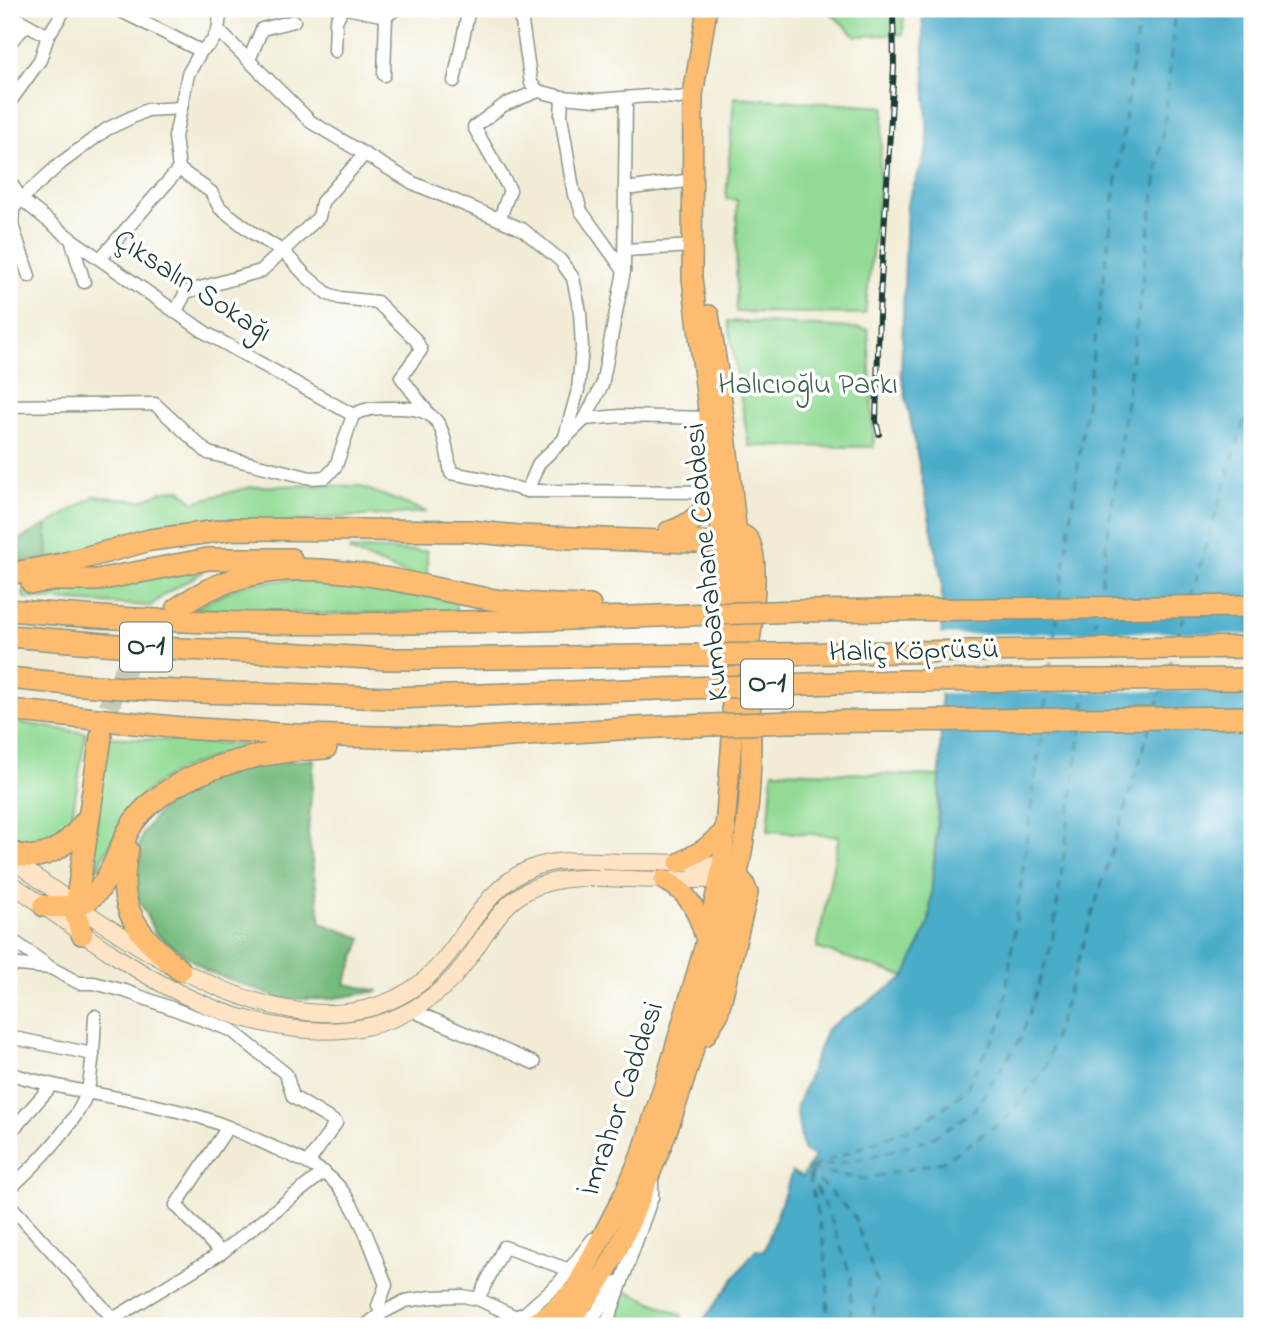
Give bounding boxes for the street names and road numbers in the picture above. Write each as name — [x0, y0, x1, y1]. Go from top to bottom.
street label: Çıksalın Sokağı — [104, 219, 280, 355]
street label: Kumbarahane Caddesi — [674, 421, 742, 703]
road number: O-1 — [120, 622, 172, 672]
street label: Haliç Köprüsü — [829, 629, 999, 675]
road number: O-1 — [741, 660, 793, 708]
street label: İmrahor Caddesi — [569, 996, 677, 1202]

